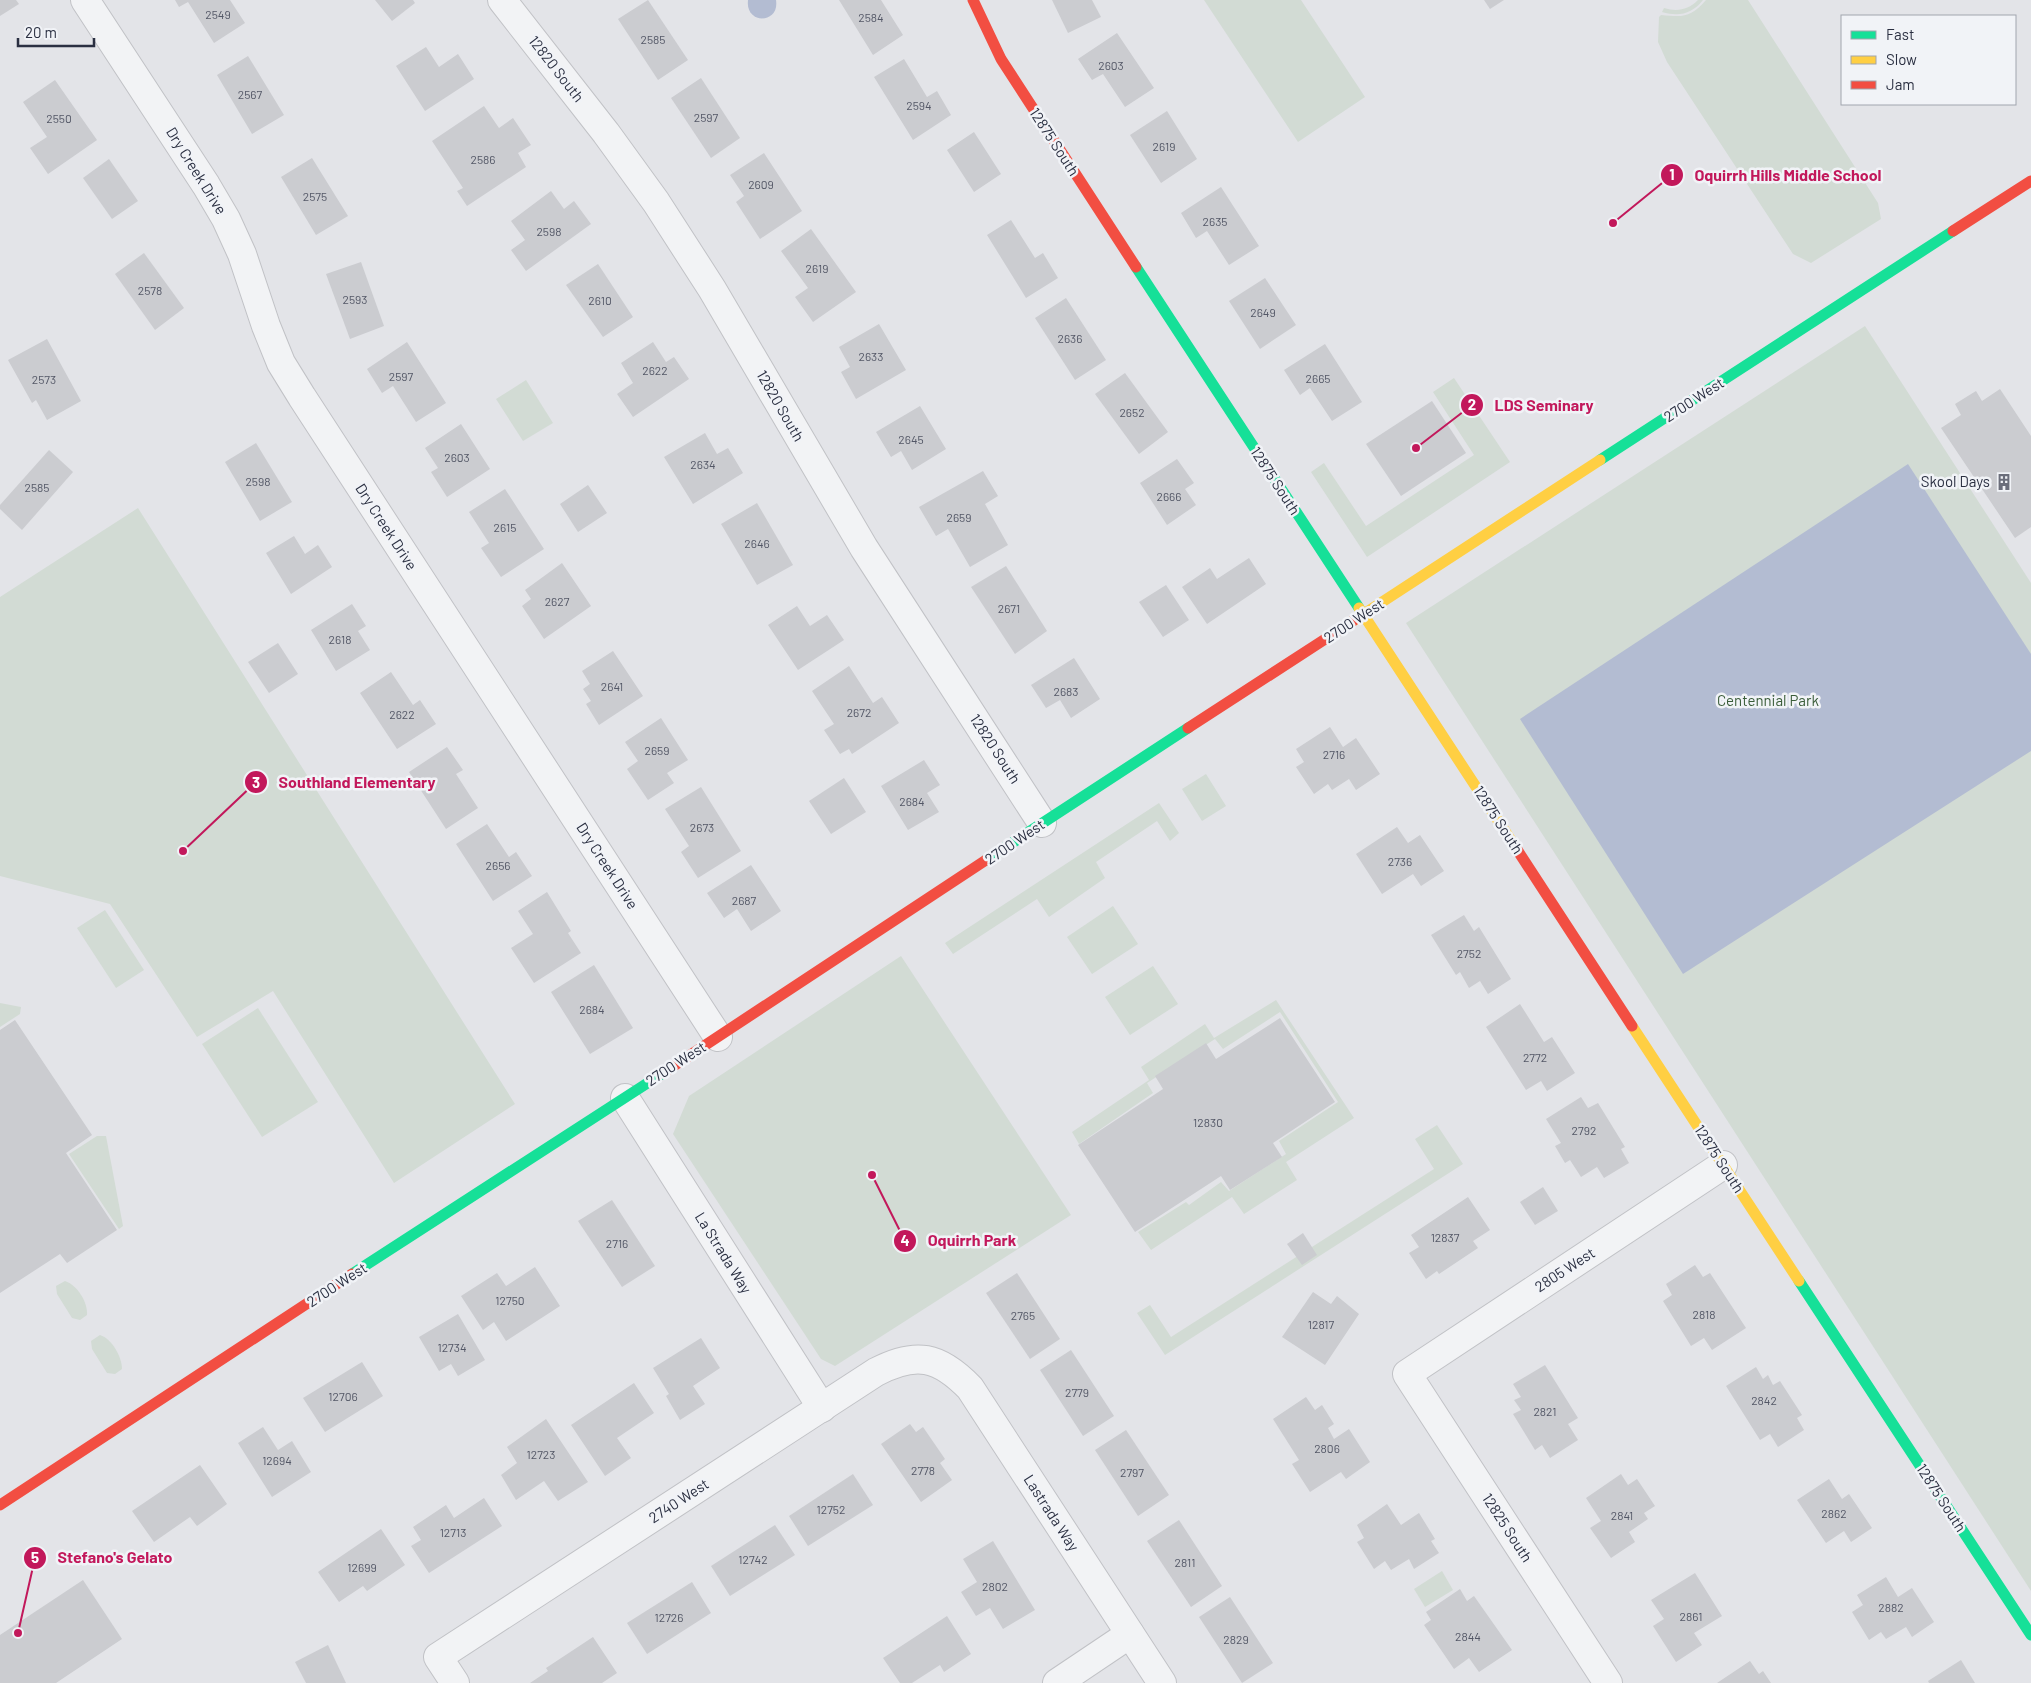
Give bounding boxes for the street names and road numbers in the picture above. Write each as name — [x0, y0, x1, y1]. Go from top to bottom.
street label: 12820 South — [525, 32, 588, 105]
street label: 12875 South — [1026, 104, 1083, 179]
street label: Dry Creek Drive — [163, 124, 231, 217]
street label: 12820 South — [753, 367, 808, 444]
street label: 2700 West — [1660, 373, 1727, 425]
street label: 12875 South — [1247, 443, 1304, 518]
street label: Dry Creek Drive — [352, 480, 421, 573]
street label: 2700 West — [1320, 594, 1387, 646]
street label: 12820 South — [967, 710, 1025, 787]
street label: 12875 South — [1470, 782, 1527, 857]
street label: 2700 West — [981, 815, 1048, 868]
street label: Dry Creek Drive — [573, 819, 642, 912]
street label: 2700 West — [642, 1037, 709, 1089]
street label: 12875 South — [1691, 1121, 1748, 1196]
street label: La Strada Way — [692, 1209, 756, 1296]
street label: 2805 West — [1531, 1243, 1598, 1295]
street label: 2700 West — [303, 1258, 370, 1310]
street label: 12875 South — [1913, 1460, 1970, 1535]
street label: Lastrada Way — [1020, 1471, 1083, 1554]
street label: 2740 West — [645, 1474, 712, 1526]
street label: 12825 South — [1479, 1490, 1537, 1565]

